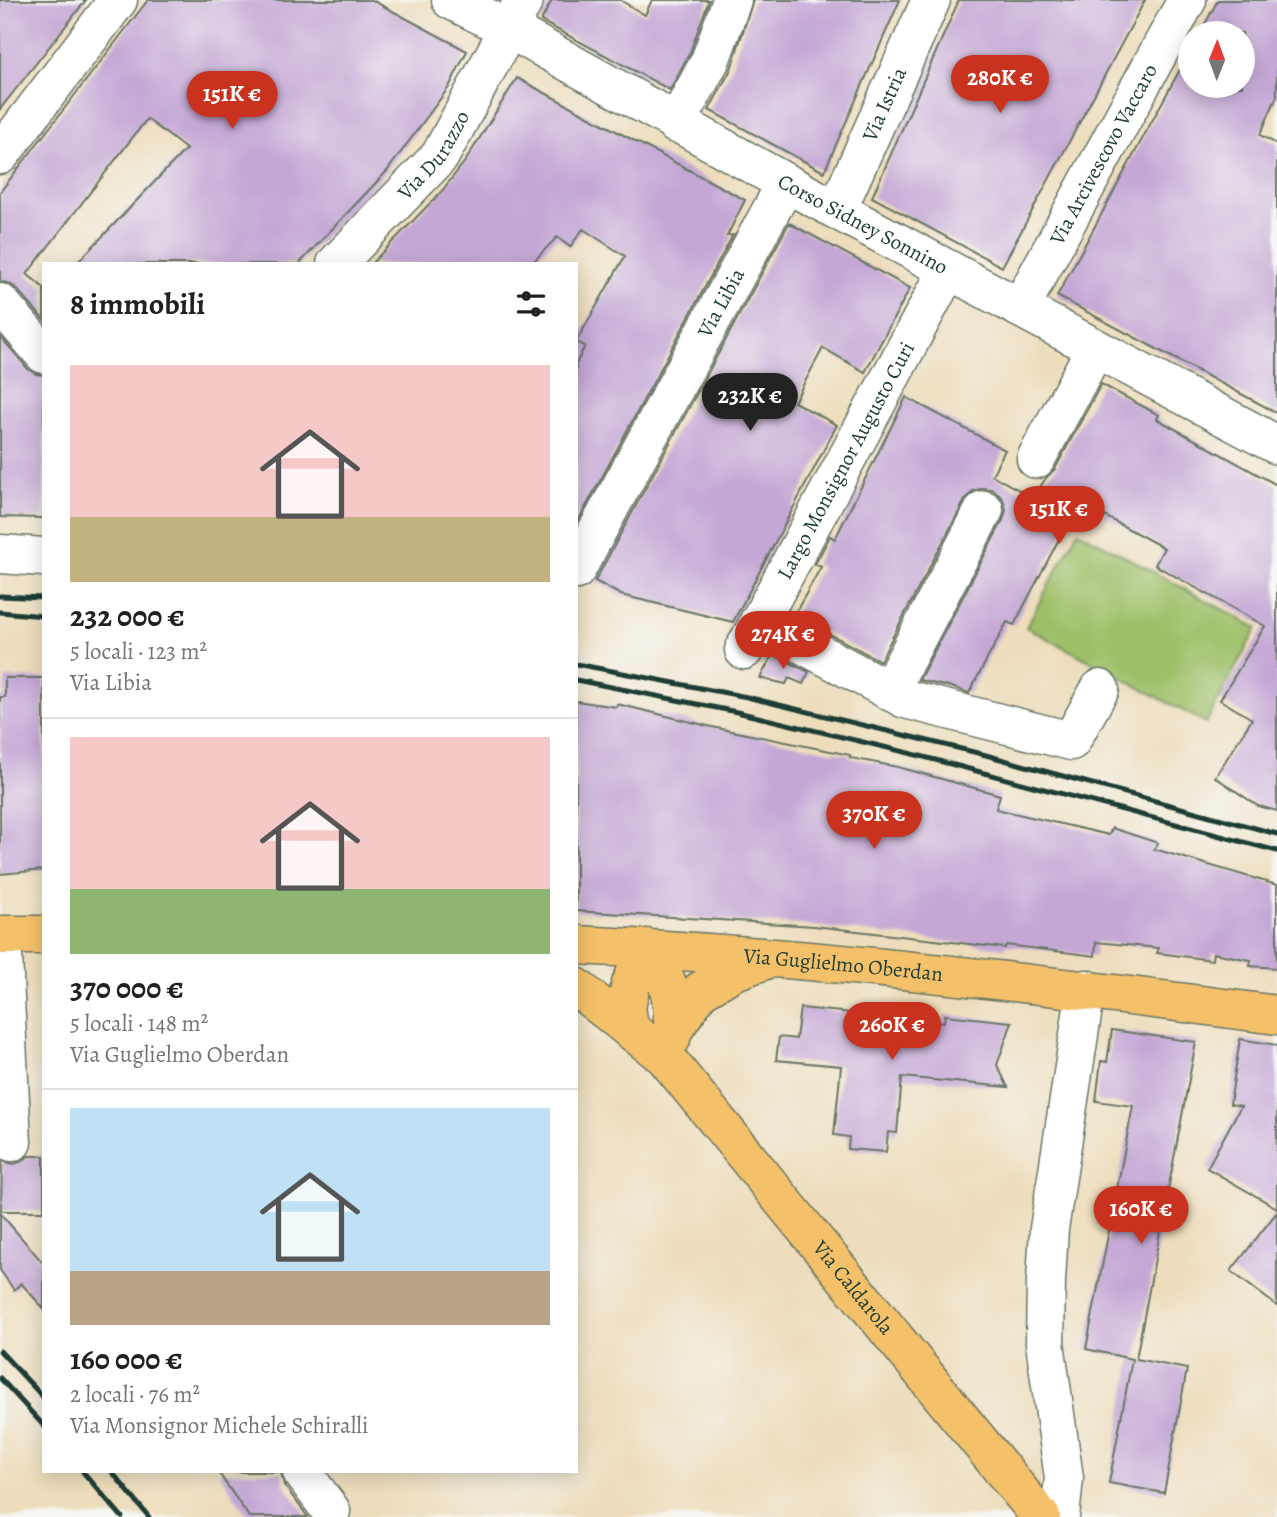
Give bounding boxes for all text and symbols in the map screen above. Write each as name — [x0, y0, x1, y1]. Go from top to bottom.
north arrow — [1178, 21, 1255, 98]
map controls — [1178, 21, 1255, 98]
pin: 280K € — [943, 55, 1057, 115]
street label: Via Arcivescovo Vaccaro — [1042, 59, 1164, 251]
text: 280K € — [967, 62, 1033, 93]
street label: Via Istria — [855, 63, 913, 146]
pin: 151K € — [175, 72, 289, 131]
text: 151K € — [203, 78, 261, 109]
street label: Via Durazzo — [391, 106, 476, 207]
street label: Corso Sidney Sonnino — [773, 167, 953, 281]
street label: Via Libia — [690, 263, 751, 343]
text: 8 immobili — [70, 284, 205, 324]
icon: filters — [512, 285, 550, 323]
street label: Largo Monsignor Augusto Curi — [770, 337, 921, 584]
pin: 232K € — [693, 374, 807, 433]
text: 232K € — [718, 380, 782, 411]
icon: home — [247, 411, 373, 537]
pin: 151K € — [1002, 486, 1116, 546]
text: 151K € — [1030, 493, 1088, 524]
text: 232 000 € — [70, 596, 185, 636]
pin: 274K € — [726, 612, 840, 671]
text: 274K € — [751, 618, 815, 649]
text: 5 locali · 123 m² — [70, 636, 207, 667]
text: Via Libia — [70, 667, 152, 698]
icon: home — [247, 783, 373, 909]
pin: 370K € — [817, 792, 931, 851]
text: 370K € — [842, 798, 906, 829]
street label: Via Guglielmo Oberdan — [741, 942, 944, 988]
text: 370 000 € — [70, 968, 184, 1008]
pin: 260K € — [835, 1002, 949, 1062]
text: 5 locali · 148 m² — [70, 1008, 208, 1039]
text: 260K € — [859, 1009, 925, 1040]
text: Via Guglielmo Oberdan — [70, 1039, 289, 1070]
icon: home — [247, 1154, 373, 1280]
pin: 160K € — [1084, 1186, 1198, 1246]
text: 160K € — [1110, 1193, 1172, 1224]
street label: Via Caldarola — [806, 1234, 901, 1341]
text: 160 000 € — [70, 1339, 183, 1379]
text: 2 locali · 76 m² — [70, 1379, 200, 1410]
text: Via Monsignor Michele Schiralli — [70, 1410, 368, 1441]

